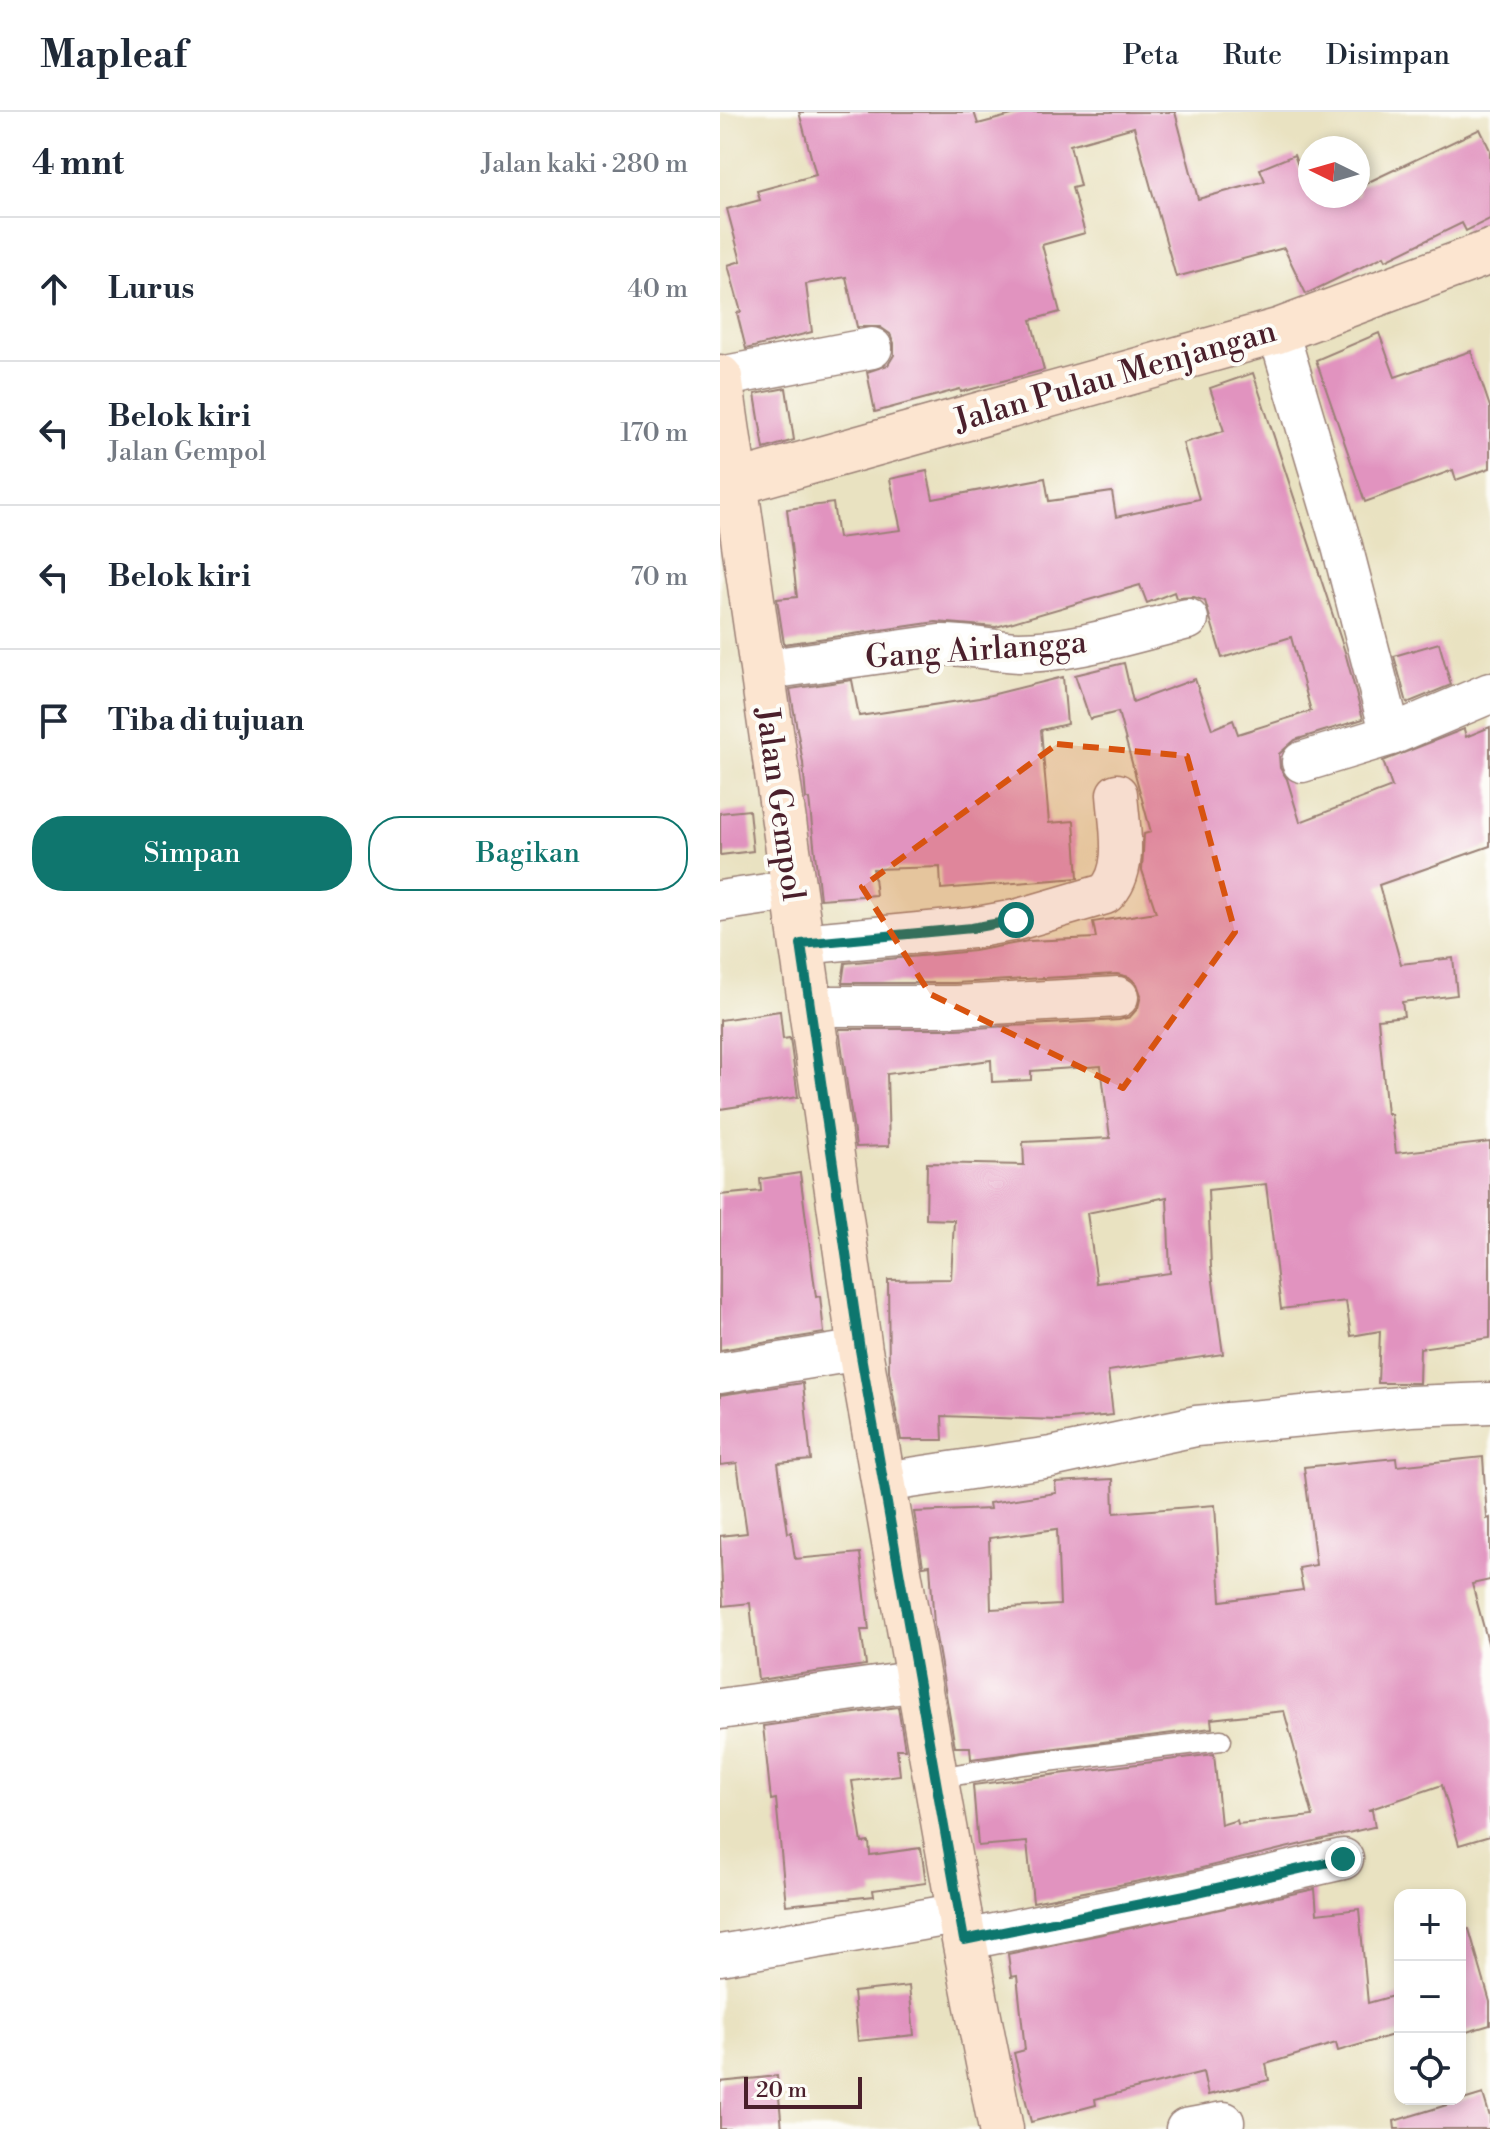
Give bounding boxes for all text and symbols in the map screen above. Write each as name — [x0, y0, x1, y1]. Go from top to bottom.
text: Mapleaf — [40, 32, 187, 79]
text: Peta — [1123, 38, 1179, 73]
text: Rute — [1223, 38, 1282, 73]
text: Disimpan — [1326, 38, 1450, 73]
north arrow — [1298, 136, 1370, 208]
text: 4 mnt — [32, 143, 124, 185]
text: Jalan kaki · 280 m — [481, 148, 688, 180]
icon: ahead — [32, 267, 76, 311]
text: Lurus — [108, 270, 194, 308]
text: 40 m — [627, 273, 688, 305]
street label: Jalan Pulau Menjangan — [949, 311, 1281, 441]
text: Belok kiri — [108, 398, 251, 436]
icon: left — [32, 411, 76, 455]
text: 170 m — [620, 417, 688, 449]
text: Jalan Gempol — [108, 436, 266, 468]
icon: left — [32, 555, 76, 599]
text: Belok kiri — [108, 558, 251, 596]
text: 70 m — [630, 561, 688, 593]
street label: Gang Airlangga — [864, 622, 1089, 678]
icon: arrive — [32, 699, 76, 743]
text: Tiba di tujuan — [108, 702, 304, 740]
street label: Jalan Gempol — [747, 704, 813, 904]
button: Simpan — [32, 816, 352, 891]
button: Bagikan — [368, 816, 688, 891]
route start — [998, 902, 1034, 938]
route end — [1325, 1841, 1361, 1877]
map controls — [1394, 1889, 1466, 2105]
button: + — [1394, 1889, 1466, 1961]
button: − — [1394, 1961, 1466, 2033]
button: locate — [1394, 2033, 1466, 2105]
scale bar — [744, 2073, 862, 2109]
text: 20 m — [756, 2077, 807, 2104]

